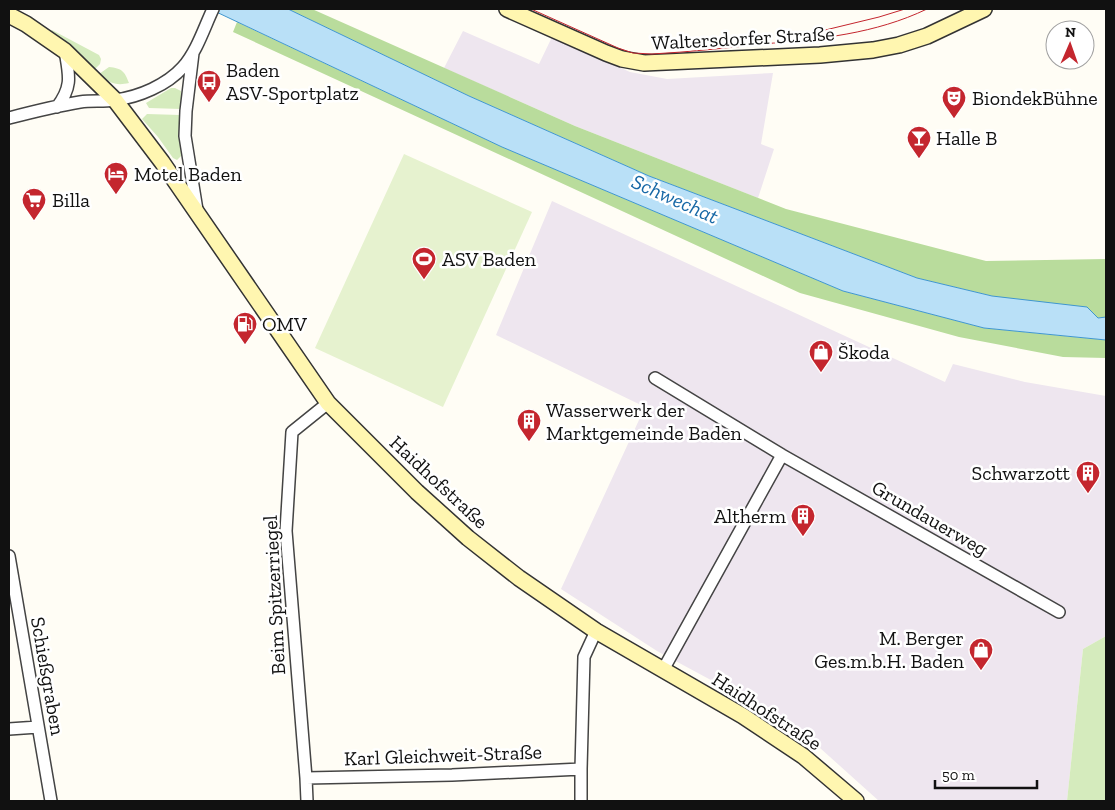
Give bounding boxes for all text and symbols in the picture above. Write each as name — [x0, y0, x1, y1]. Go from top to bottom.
north arrow — [1045, 20, 1095, 70]
street label: Waltersdorfer Straße — [651, 21, 835, 55]
text: N — [1065, 24, 1076, 41]
place label: Baden ASV-Sportplatz — [226, 58, 359, 105]
bus stop icon: Baden ASV-Sportplatz — [196, 69, 222, 103]
theatre icon: BiondekBühne — [941, 85, 967, 119]
place label: BiondekBühne — [972, 86, 1098, 110]
bar icon: Halle B — [906, 125, 932, 159]
place label: Halle B — [936, 126, 997, 150]
hotel icon: Motel Baden — [103, 161, 129, 195]
place label: Motel Baden — [134, 162, 242, 186]
water label: Schwechat — [628, 168, 722, 229]
supermarket icon: Billa — [21, 187, 47, 221]
place label: Billa — [52, 188, 90, 212]
sports icon: ASV Baden — [411, 246, 437, 280]
place label: ASV Baden — [442, 247, 537, 271]
fuel station icon: OMV — [232, 311, 258, 345]
place label: OMV — [262, 312, 307, 336]
shop icon: Škoda — [808, 339, 834, 373]
place label: Škoda — [838, 340, 890, 364]
place label: Wasserwerk der Marktgemeinde Baden — [546, 398, 742, 445]
building icon: Wasserwerk der Marktgemeinde Baden — [516, 408, 542, 442]
street label: Haidhofstraße — [385, 430, 493, 534]
building icon: Schwarzott — [1075, 460, 1101, 494]
place label: Schwarzott — [972, 461, 1071, 485]
street label: Grundauerweg — [868, 475, 992, 561]
building icon: Altherm — [790, 503, 816, 537]
place label: Altherm — [714, 504, 787, 528]
street label: Beim Spitzerriegel — [258, 515, 290, 675]
street label: Schießgraben — [26, 615, 70, 738]
place label: M. Berger Ges.m.b.H. Baden — [814, 626, 965, 673]
shop icon: M. Berger Ges.m.b.H. Baden — [968, 637, 994, 671]
street label: Haidhofstraße — [708, 667, 826, 755]
street label: Karl Gleichweit-Straße — [344, 740, 542, 770]
scale bar — [935, 758, 1038, 790]
text: 50 m — [942, 766, 975, 784]

